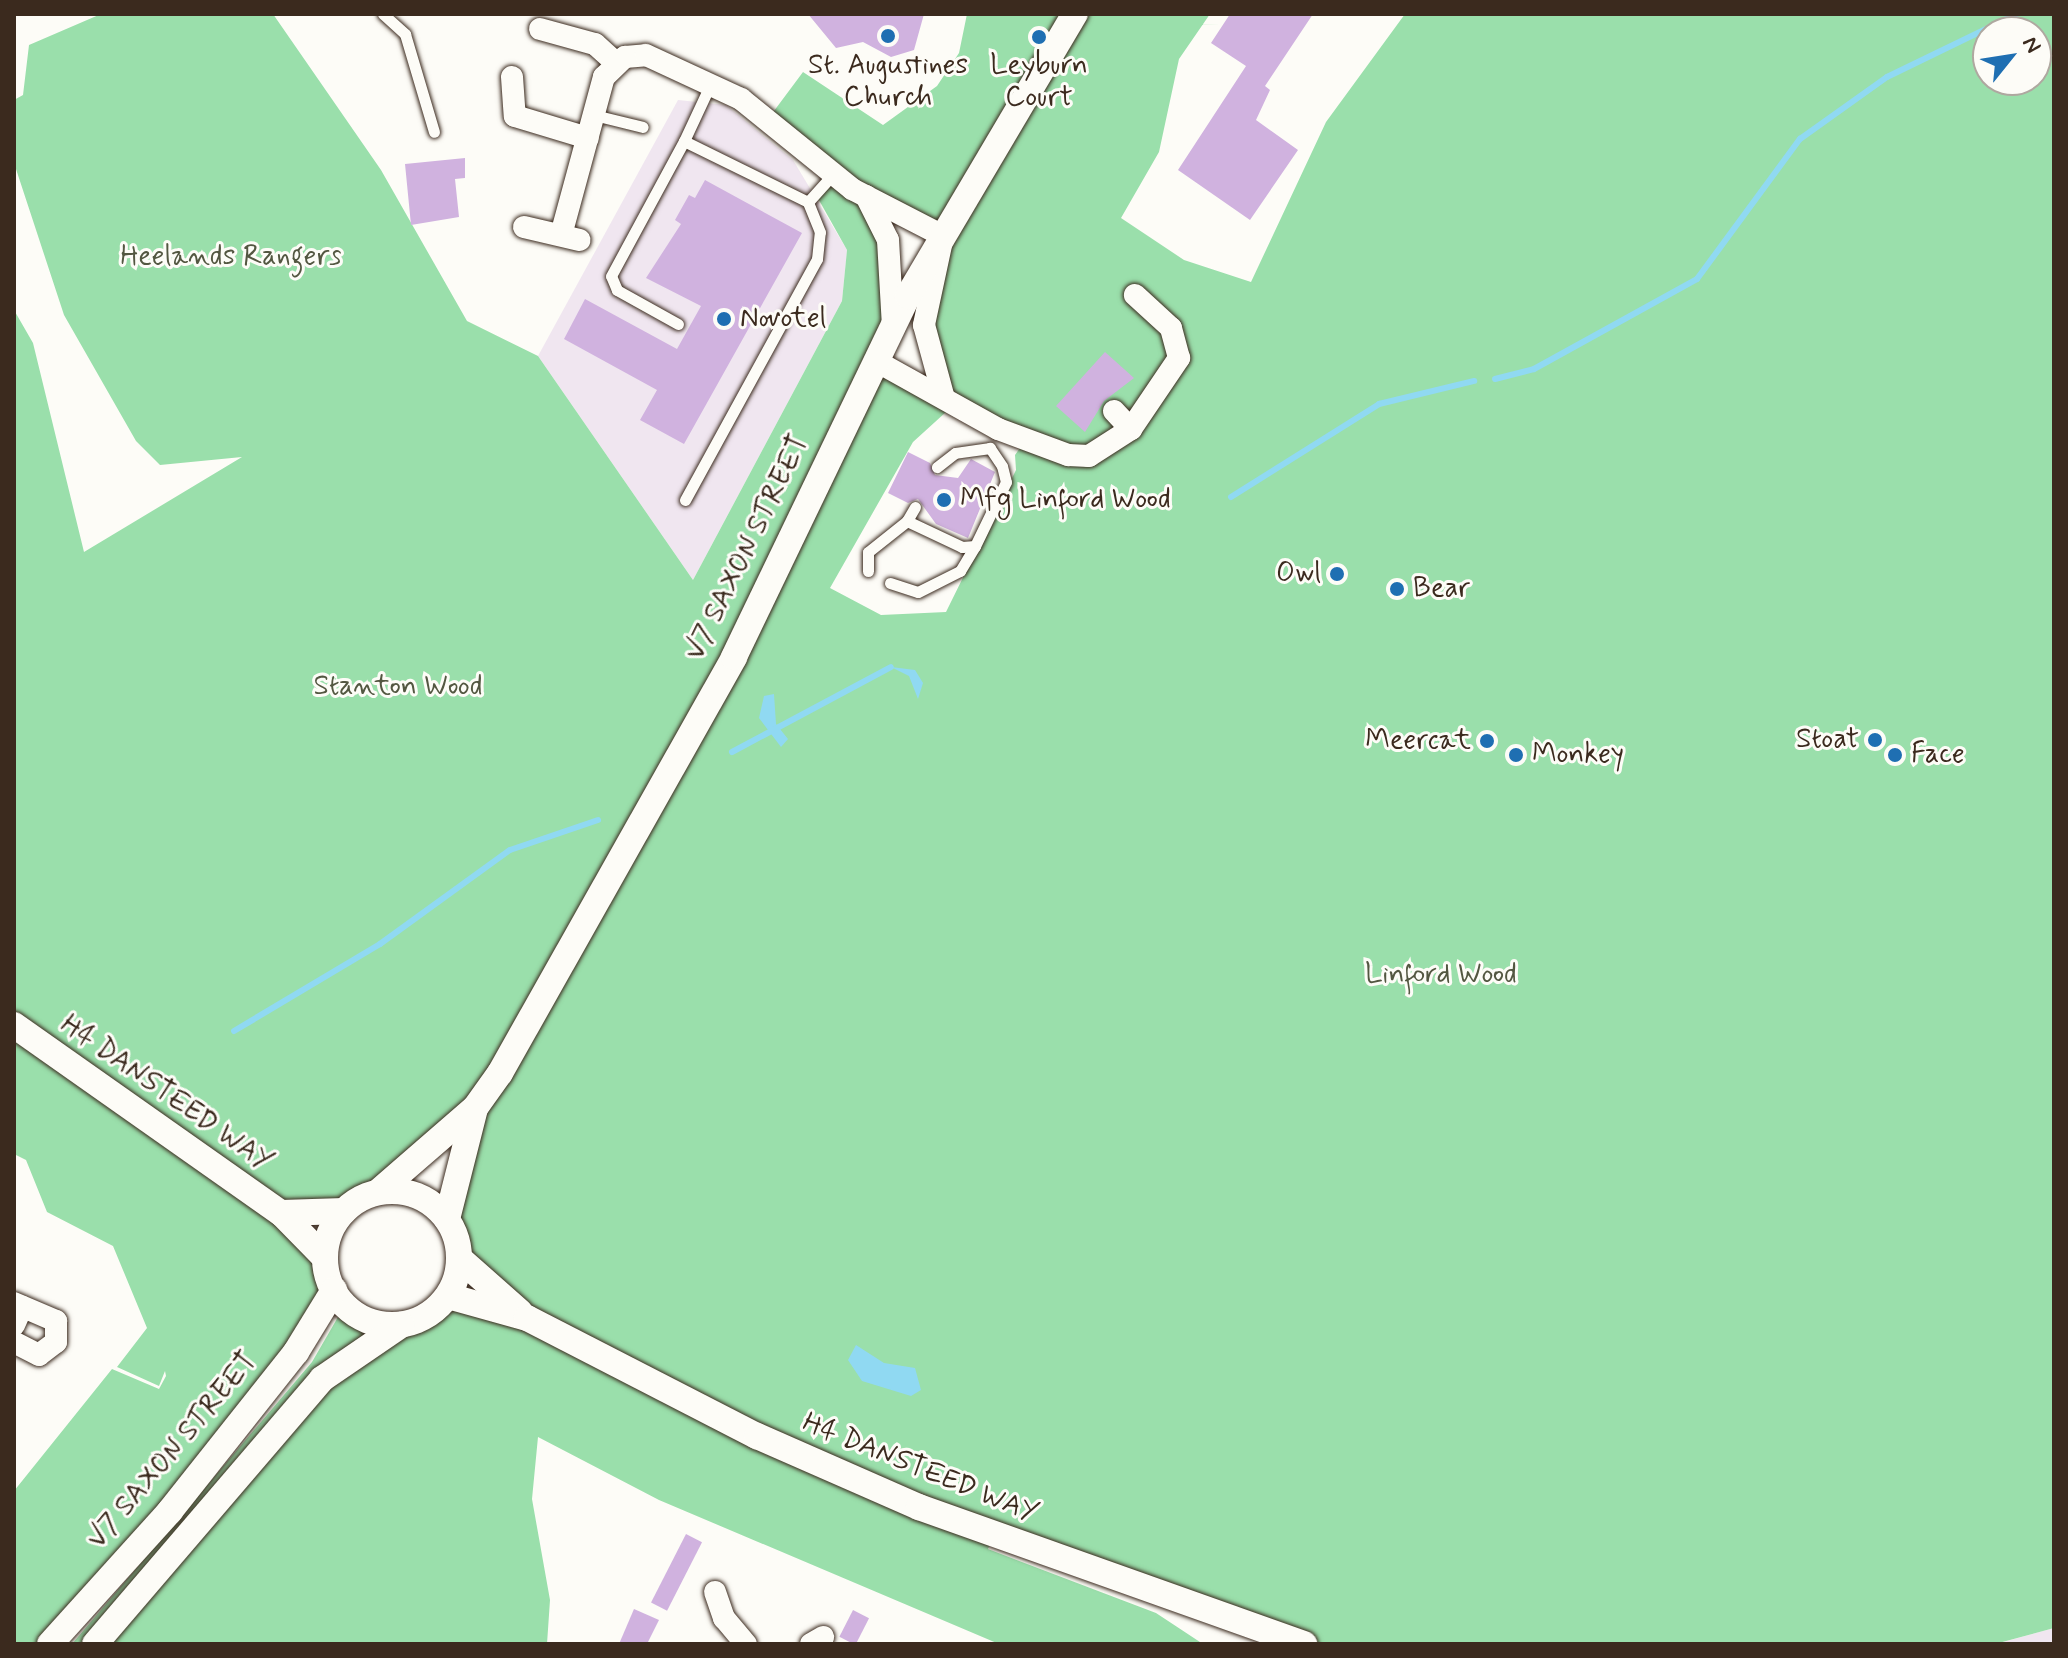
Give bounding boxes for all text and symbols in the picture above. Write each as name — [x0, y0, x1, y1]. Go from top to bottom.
north arrow — [1972, 16, 2052, 96]
marker: St. Augustines Church — [879, 27, 897, 45]
marker: Leyburn Court — [1030, 28, 1048, 46]
text: N — [2015, 32, 2047, 58]
place label: St. Augustines Church — [808, 49, 968, 115]
place label: Leyburn Court — [990, 49, 1088, 115]
park label: Heelands Rangers — [121, 240, 341, 274]
place label: Novotel — [740, 302, 826, 336]
marker: Novotel — [715, 310, 733, 328]
street label: V7 SAXON STREET — [679, 430, 817, 666]
place label: Mfg Linford Wood — [960, 483, 1174, 517]
marker: Mfg Linford Wood — [935, 491, 953, 509]
place label: Owl — [1276, 557, 1321, 591]
marker: Owl — [1328, 565, 1346, 583]
place label: Bear — [1413, 572, 1470, 606]
marker: Bear — [1388, 580, 1406, 598]
park label: Stanton Wood — [312, 670, 484, 704]
place label: Stoat — [1796, 723, 1859, 757]
place label: Meercat — [1365, 724, 1471, 758]
marker: Stoat — [1866, 731, 1884, 749]
marker: Meercat — [1478, 732, 1496, 750]
place label: Monkey — [1532, 738, 1624, 772]
place label: Face — [1911, 738, 1965, 772]
marker: Monkey — [1507, 746, 1525, 764]
marker: Face — [1886, 746, 1904, 764]
park label: Linford Wood — [1363, 958, 1519, 992]
street label: H4 DANSTEED WAY — [54, 1008, 278, 1180]
street label: V7 SAXON STREET — [81, 1346, 265, 1556]
street label: H4 DANSTEED WAY — [798, 1407, 1042, 1531]

